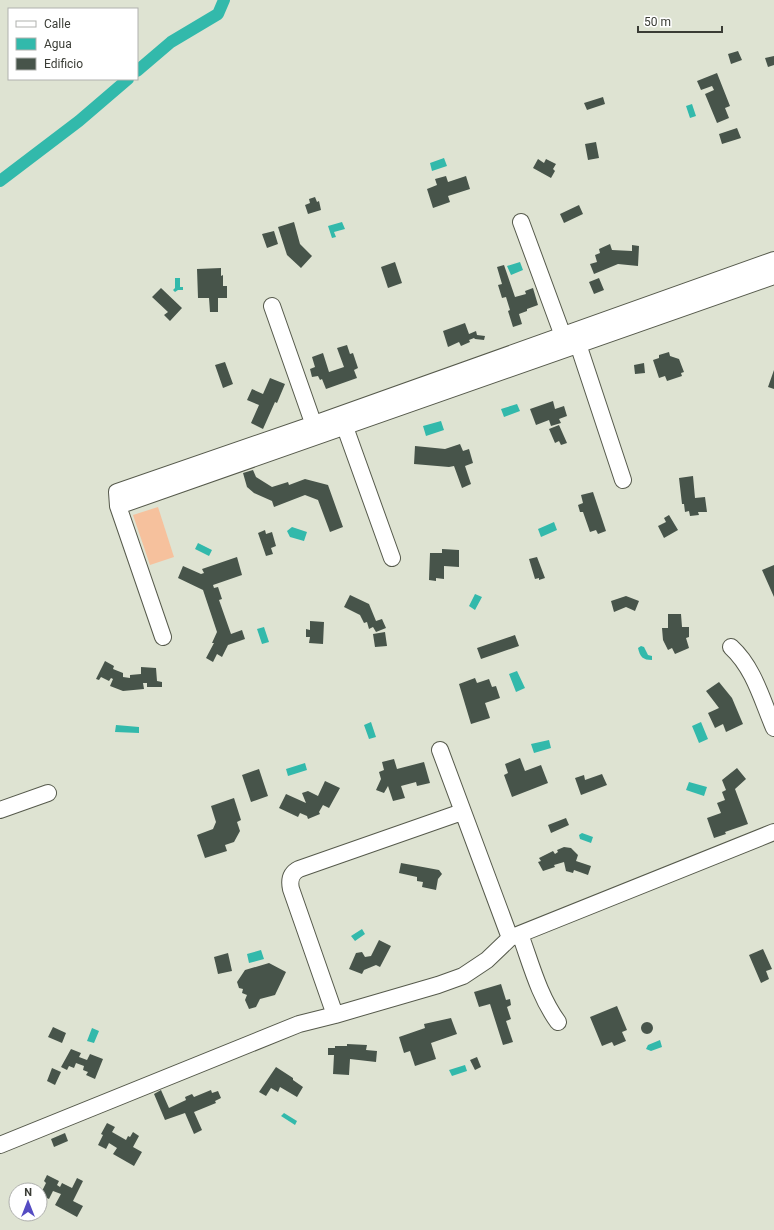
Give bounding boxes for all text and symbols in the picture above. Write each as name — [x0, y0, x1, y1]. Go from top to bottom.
legend — [8, 8, 138, 80]
scale bar — [638, 8, 722, 34]
text: 50 m — [644, 15, 671, 29]
text: Calle — [44, 17, 71, 31]
text: Agua — [44, 37, 72, 51]
text: Edificio — [44, 57, 83, 71]
north arrow — [8, 1182, 48, 1222]
text: N — [24, 1186, 32, 1199]

